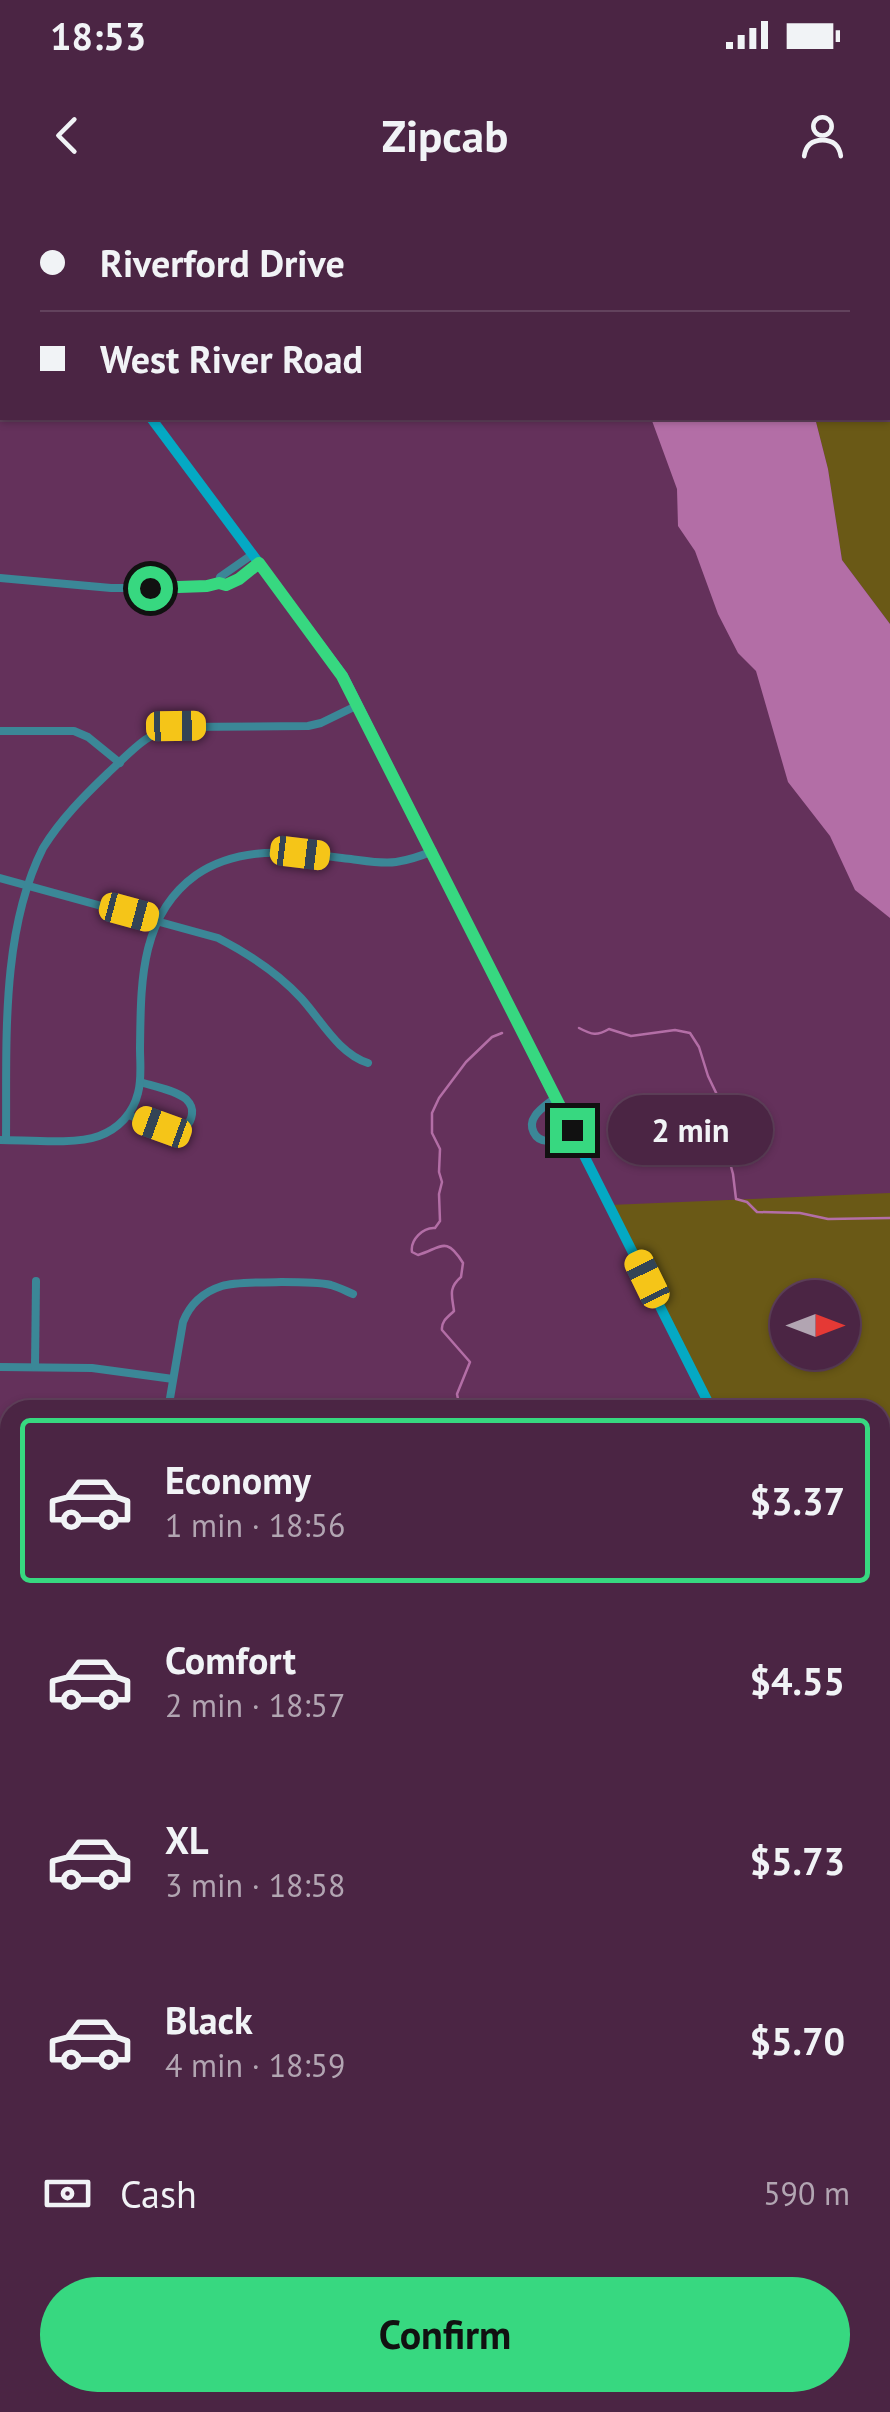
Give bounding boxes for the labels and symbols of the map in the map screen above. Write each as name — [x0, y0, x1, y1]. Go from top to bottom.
route start — [128, 566, 173, 611]
car — [146, 710, 206, 742]
car — [268, 834, 332, 872]
car — [96, 890, 162, 934]
callout: 2 min — [607, 1095, 772, 1165]
car — [129, 1103, 195, 1151]
route end — [550, 1108, 595, 1153]
car — [620, 1245, 674, 1313]
north arrow — [770, 1280, 860, 1370]

